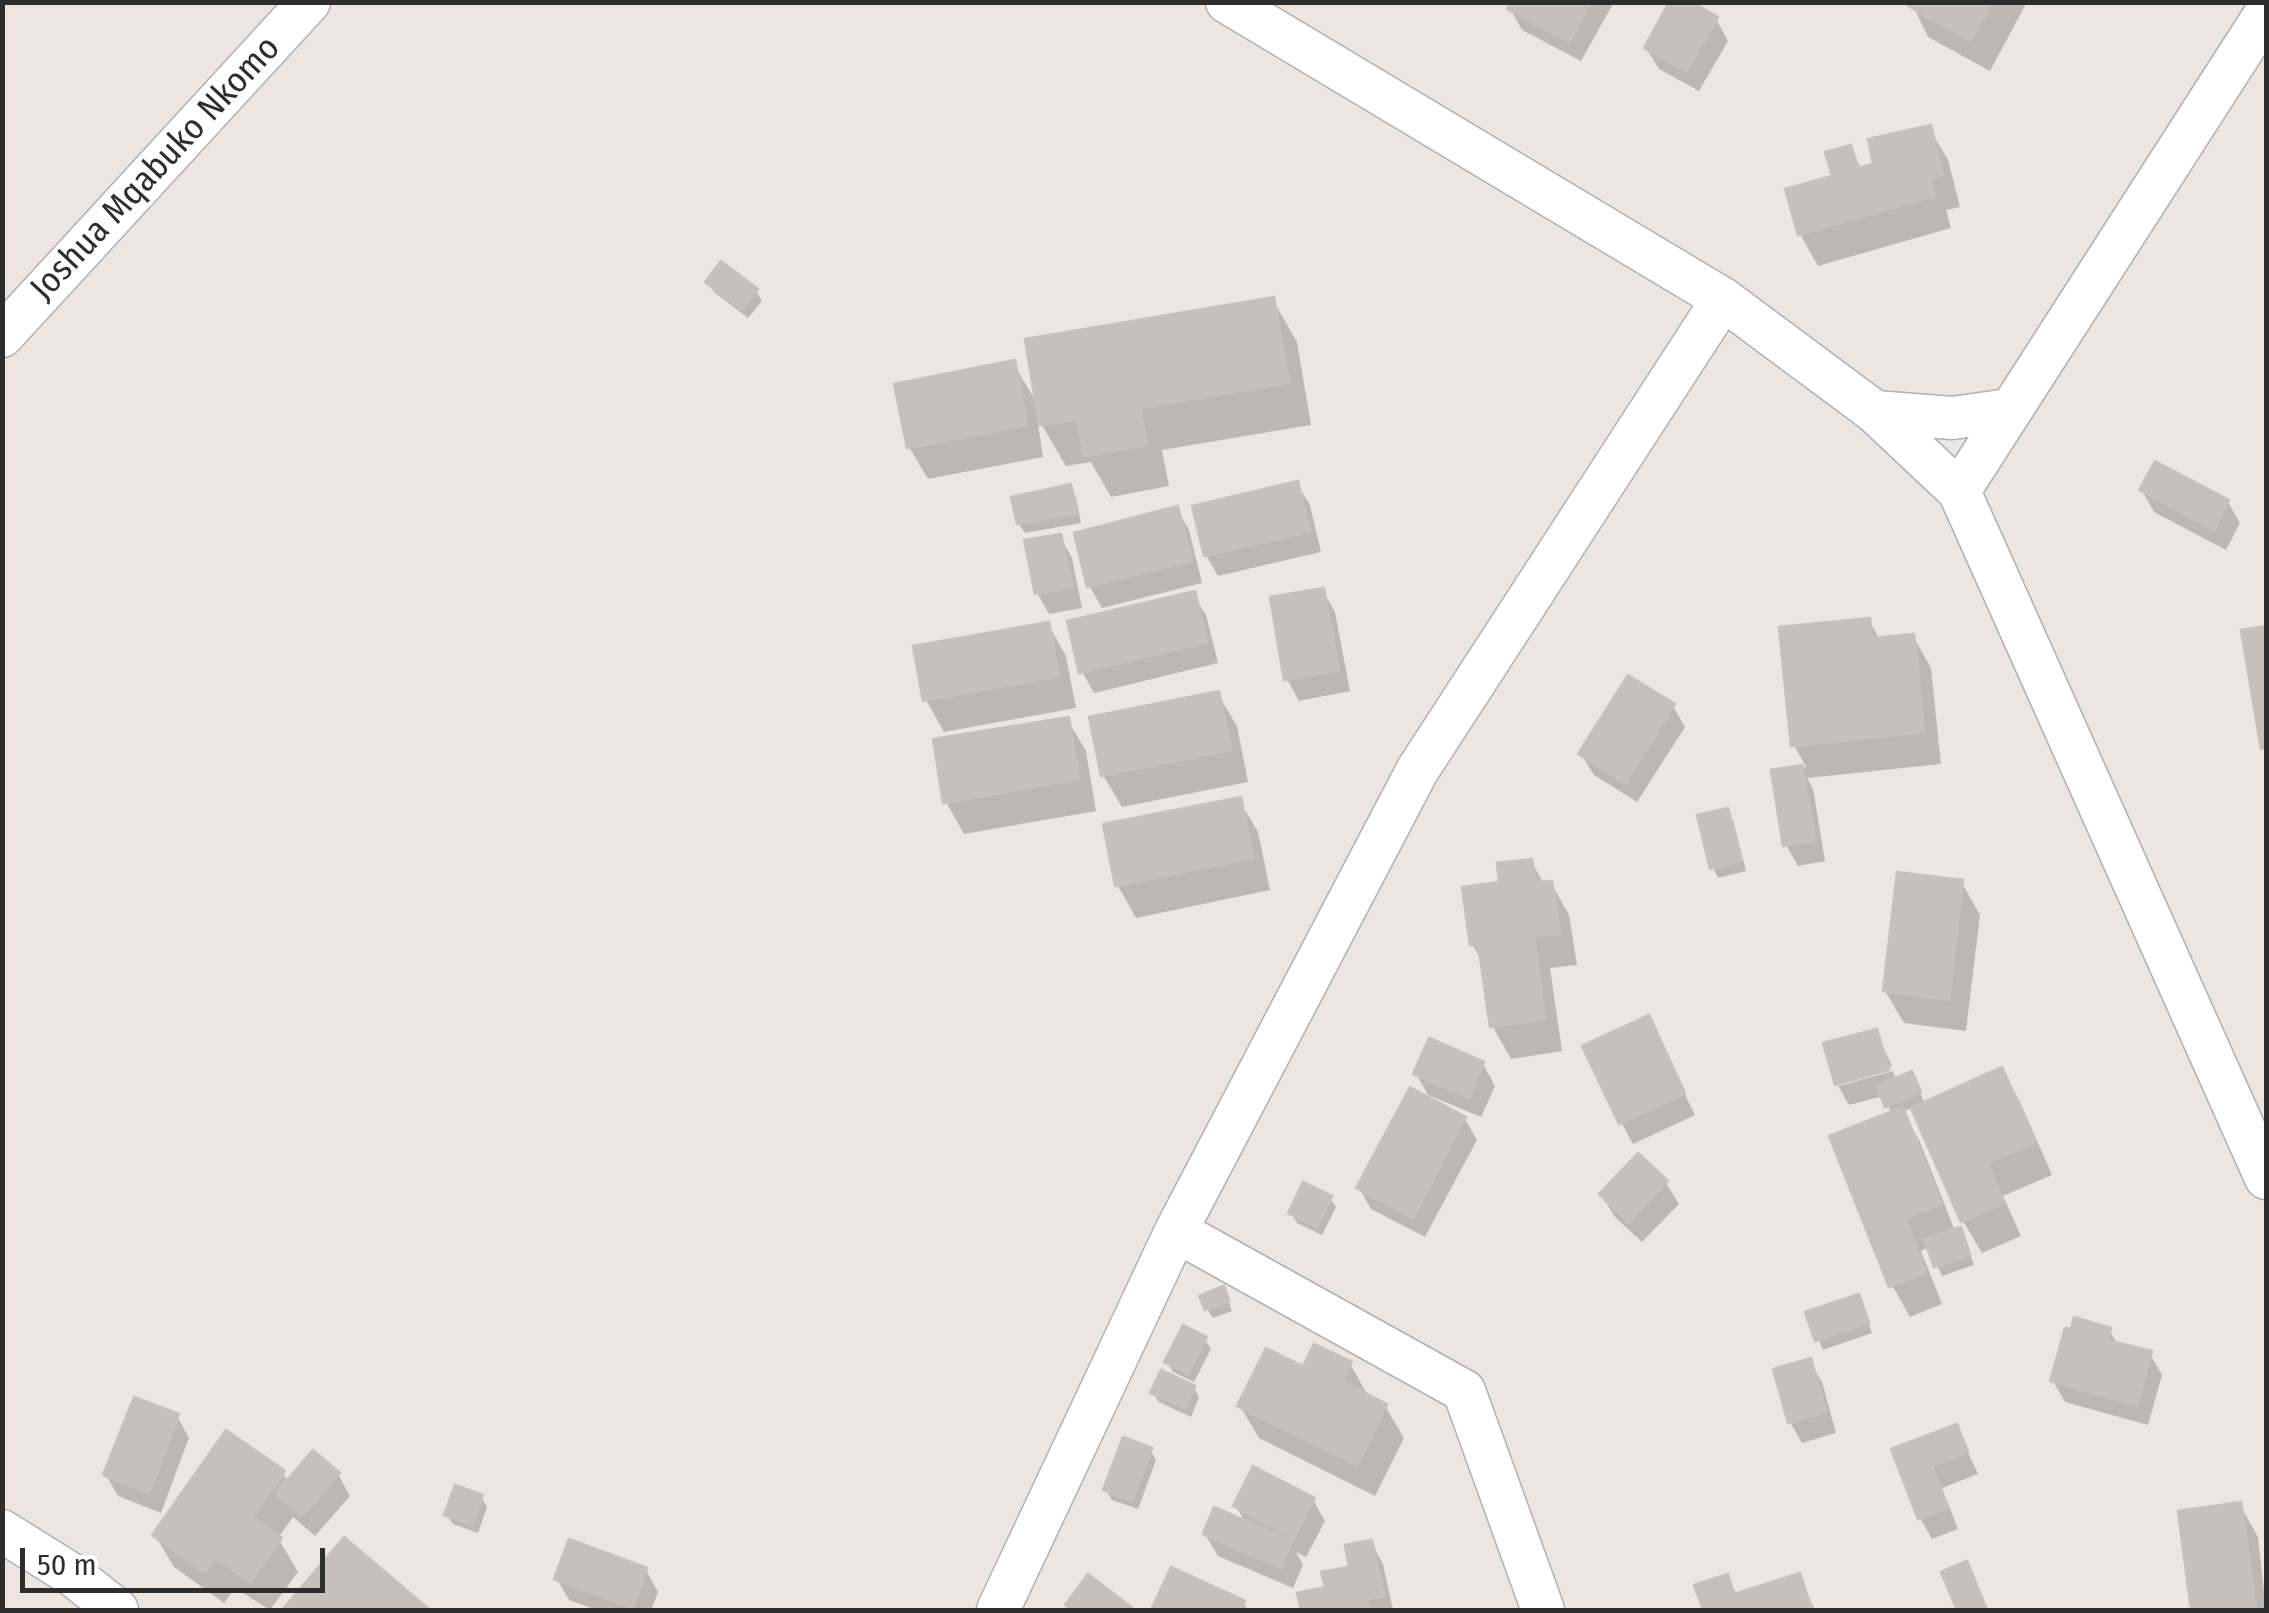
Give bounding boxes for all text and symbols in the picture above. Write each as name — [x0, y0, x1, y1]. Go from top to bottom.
street label: Joshua Mqabuko Nkomo — [23, 28, 289, 310]
scale bar — [25, 1528, 330, 1590]
text: 50 m — [37, 1547, 97, 1583]

